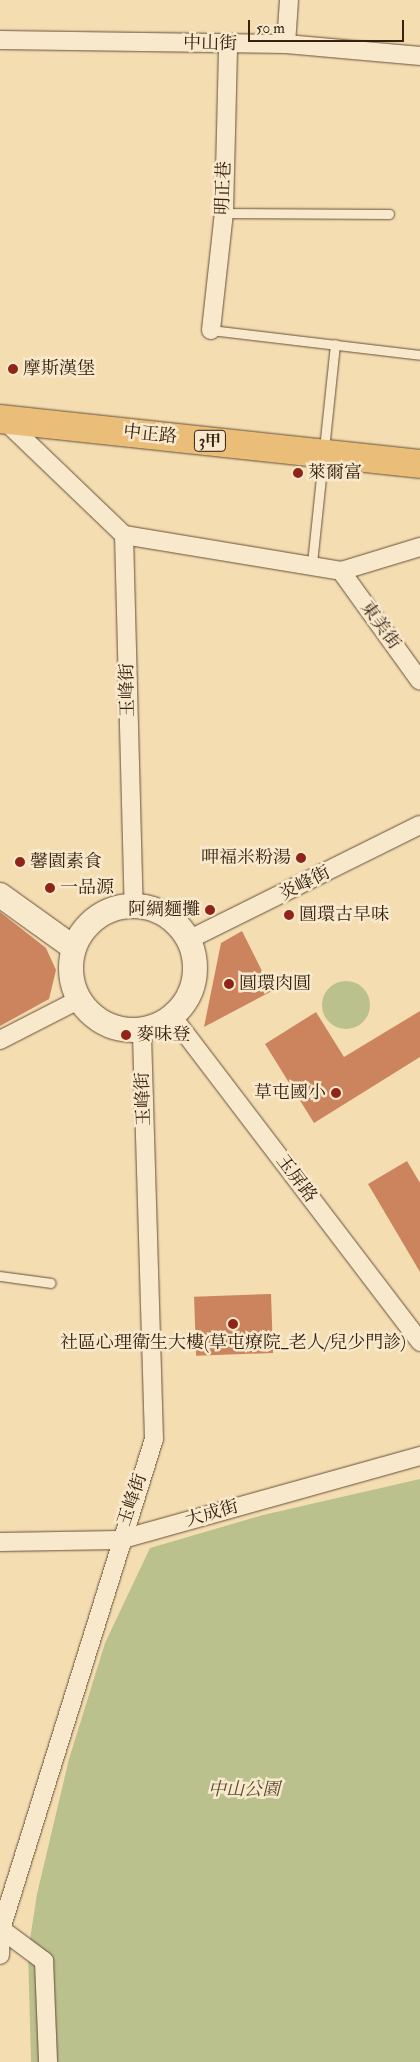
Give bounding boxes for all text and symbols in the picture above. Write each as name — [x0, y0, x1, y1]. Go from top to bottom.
scale bar — [250, 10, 406, 42]
text: 50 m — [256, 19, 285, 38]
street label: 中山街 — [183, 33, 237, 55]
street label: 明正巷 — [212, 161, 236, 215]
place label: 摩斯漢堡 — [23, 358, 95, 380]
marker: 摩斯漢堡 — [7, 363, 19, 375]
street label: 中正路 — [122, 421, 178, 449]
road number: 3甲 — [194, 428, 226, 454]
place label: 萊爾富 — [308, 462, 362, 484]
marker: 萊爾富 — [292, 467, 304, 479]
street label: 東美街 — [355, 598, 405, 654]
street label: 玉峰街 — [117, 663, 139, 717]
place label: 呷福米粉湯 — [201, 847, 291, 869]
place label: 馨園素食 — [30, 851, 102, 873]
marker: 呷福米粉湯 — [295, 852, 307, 864]
marker: 馨園素食 — [14, 856, 26, 868]
street label: 炎峰街 — [276, 862, 334, 906]
place label: 一品源 — [60, 877, 114, 899]
marker: 一品源 — [44, 882, 56, 894]
place label: 阿綢麵攤 — [128, 899, 200, 921]
marker: 阿綢麵攤 — [204, 904, 216, 916]
place label: 圓環古早味 — [299, 904, 389, 926]
marker: 圓環古早味 — [283, 909, 295, 921]
place label: 圓環肉圓 — [239, 973, 311, 995]
marker: 圓環肉圓 — [223, 978, 235, 990]
place label: 麥味登 — [136, 1024, 190, 1046]
marker: 麥味登 — [120, 1029, 132, 1041]
street label: 玉峰街 — [132, 1072, 156, 1126]
place label: 草屯國小 — [254, 1082, 326, 1104]
marker: 草屯國小 — [330, 1087, 342, 1099]
street label: 玉屏路 — [271, 1151, 321, 1207]
marker: 社區心理衛生大樓(草屯療院_老人/兒少門診) — [227, 1318, 239, 1330]
place label: 社區心理衛生大樓(草屯療院_老人/兒少門診) — [60, 1332, 406, 1354]
street label: 玉峰街 — [114, 1471, 152, 1529]
street label: 大成街 — [183, 1496, 241, 1532]
park label: 中山公園 — [208, 1779, 280, 1801]

